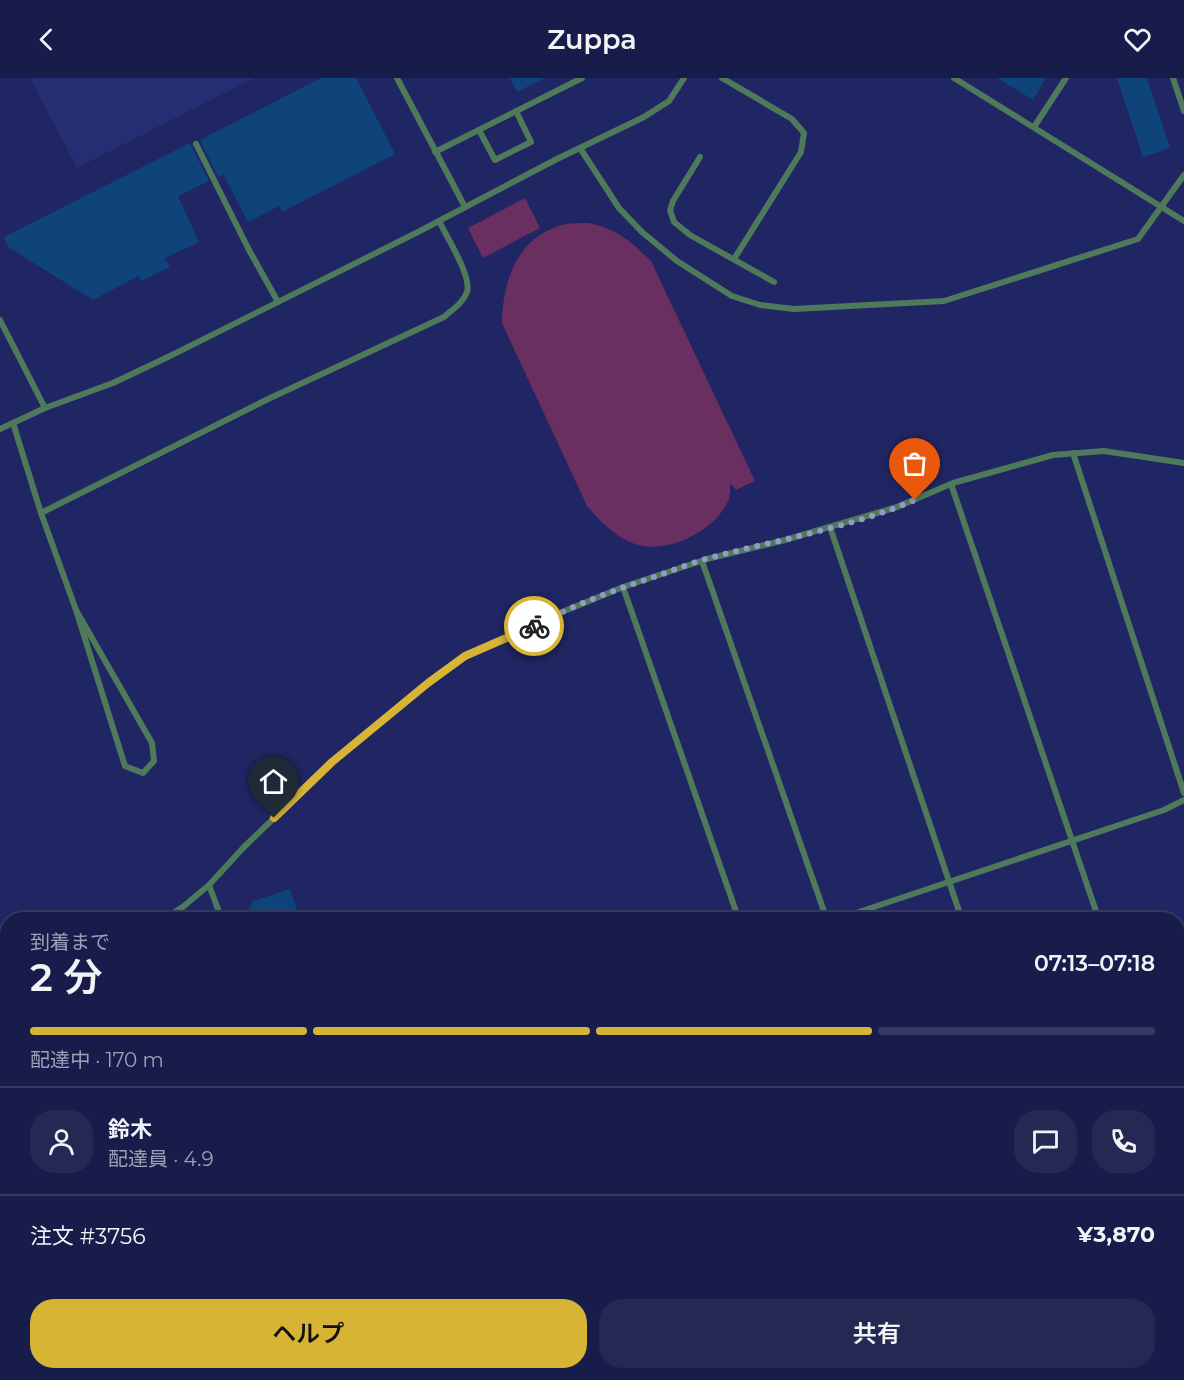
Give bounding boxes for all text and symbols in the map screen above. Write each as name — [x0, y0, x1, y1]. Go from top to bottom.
icon: back — [30, 23, 63, 56]
text: Zuppa — [547, 23, 637, 56]
icon: heart — [1121, 23, 1154, 56]
pin — [889, 438, 940, 500]
icon: bag — [898, 447, 931, 480]
courier — [504, 596, 564, 656]
icon: bike — [518, 610, 551, 643]
pin — [248, 756, 299, 818]
icon: home — [257, 765, 290, 798]
text: 到着まで — [30, 930, 110, 954]
text: 07:13–07:18 — [1034, 950, 1155, 977]
text: 2 分 — [30, 953, 102, 1001]
text: 配達中 · 170 m — [30, 1048, 164, 1072]
button: person — [30, 1110, 93, 1173]
button: chat — [1014, 1110, 1077, 1173]
button: phone — [1092, 1110, 1155, 1173]
text: 鈴木 — [108, 1116, 152, 1143]
text: 配達員 · 4.9 — [108, 1147, 214, 1171]
text: ¥3,870 — [1077, 1221, 1155, 1248]
text: 注文 #3756 — [30, 1223, 146, 1250]
button: ヘルプ — [30, 1299, 587, 1368]
button: 共有 — [599, 1299, 1155, 1368]

